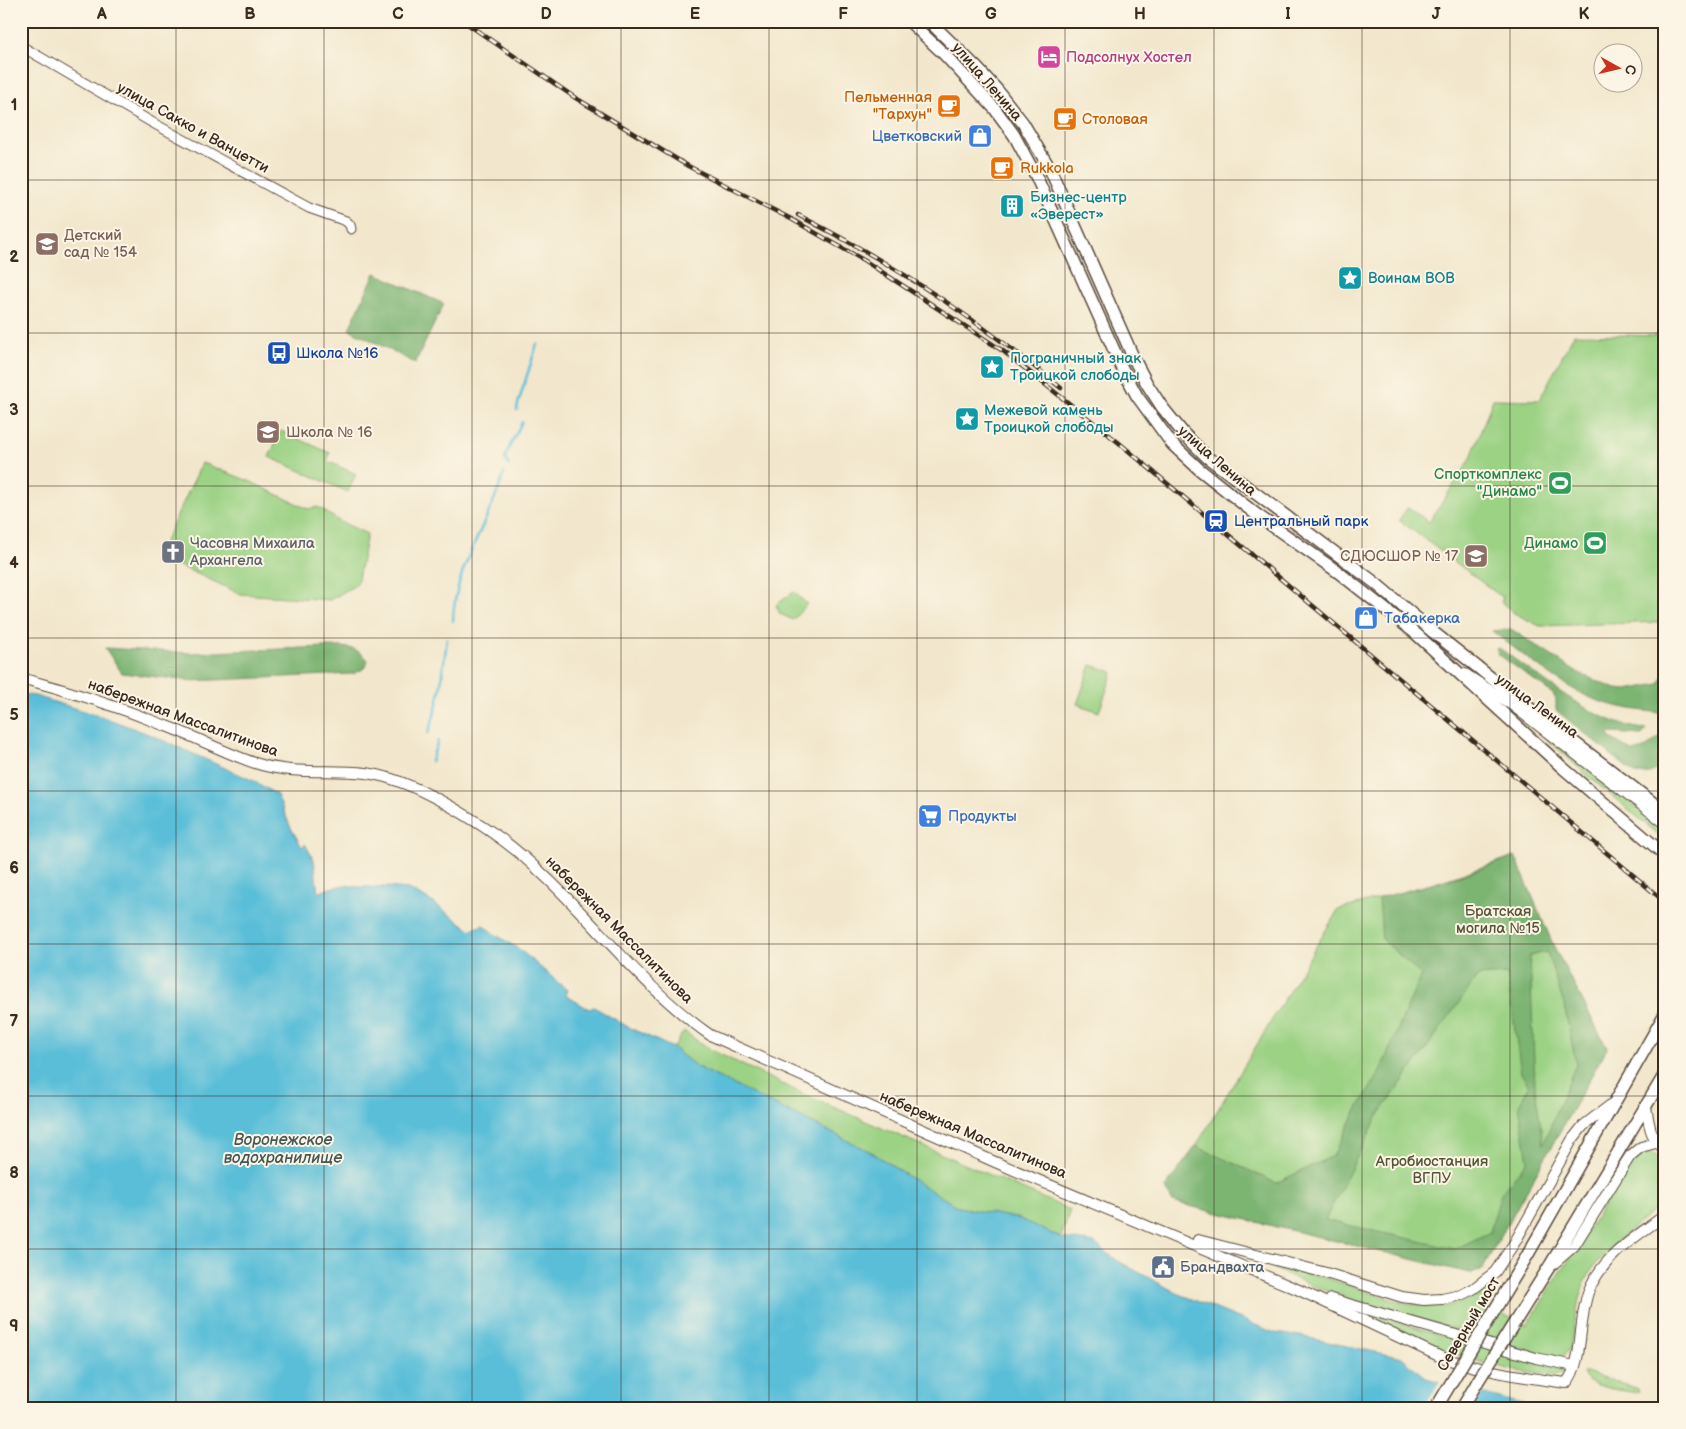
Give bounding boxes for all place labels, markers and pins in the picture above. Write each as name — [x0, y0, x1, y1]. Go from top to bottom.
hotel icon: Подсолнух Хостел — [1036, 44, 1062, 70]
place label: Подсолнух Хостел — [1066, 48, 1192, 67]
place label: Пельменная "Тархун" — [844, 88, 932, 124]
cafe icon: Пельменная "Тархун" — [936, 93, 962, 119]
cafe icon: Столовая — [1052, 106, 1078, 132]
place label: Столовая — [1082, 110, 1148, 129]
shop icon: Цветковский — [967, 123, 993, 149]
place label: Цветковский — [872, 127, 962, 146]
cafe icon: Rukkola — [989, 155, 1015, 181]
place label: Rukkola — [1020, 159, 1074, 178]
place label: Бизнес-центр «Эверест» — [1030, 188, 1127, 224]
building icon: Бизнес-центр «Эверест» — [999, 193, 1025, 219]
place label: Детский сад № 154 — [64, 226, 137, 262]
school or university icon: Детский сад № 154 — [34, 231, 60, 257]
place icon: Воинам ВОВ — [1337, 265, 1363, 291]
place label: Воинам ВОВ — [1368, 269, 1455, 288]
bus stop icon: Школа №16 — [266, 340, 292, 366]
place label: Школа №16 — [296, 344, 378, 363]
place label: Пограничный знак Троицкой слободы — [1010, 349, 1141, 385]
place icon: Пограничный знак Троицкой слободы — [979, 354, 1005, 380]
place label: Межевой камень Троицкой слободы — [984, 401, 1114, 437]
place icon: Межевой камень Троицкой слободы — [954, 406, 980, 432]
school or university icon: Школа № 16 — [255, 419, 281, 445]
place label: Школа № 16 — [286, 423, 372, 442]
place label: Спорткомплекс "Динамо" — [1434, 465, 1543, 501]
sports icon: Спорткомплекс "Динамо" — [1547, 470, 1573, 496]
station icon: Центральный парк — [1203, 508, 1229, 534]
place label: Центральный парк — [1234, 512, 1368, 531]
sports icon: Динамо — [1582, 530, 1608, 556]
place label: Часовня Михаила Архангела — [189, 534, 315, 570]
place label: Динамо — [1524, 534, 1578, 553]
church icon: Часовня Михаила Архангела — [160, 539, 186, 565]
school or university icon: СДЮСШОР № 17 — [1463, 543, 1489, 569]
place label: СДЮСШОР № 17 — [1340, 547, 1459, 566]
shop icon: Табакерка — [1353, 605, 1379, 631]
place label: Табакерка — [1384, 609, 1460, 628]
supermarket icon: Продукты — [917, 803, 943, 829]
place label: Продукты — [948, 807, 1017, 826]
public building icon: Брандвахта — [1150, 1254, 1176, 1280]
place label: Брандвахта — [1180, 1258, 1264, 1277]

